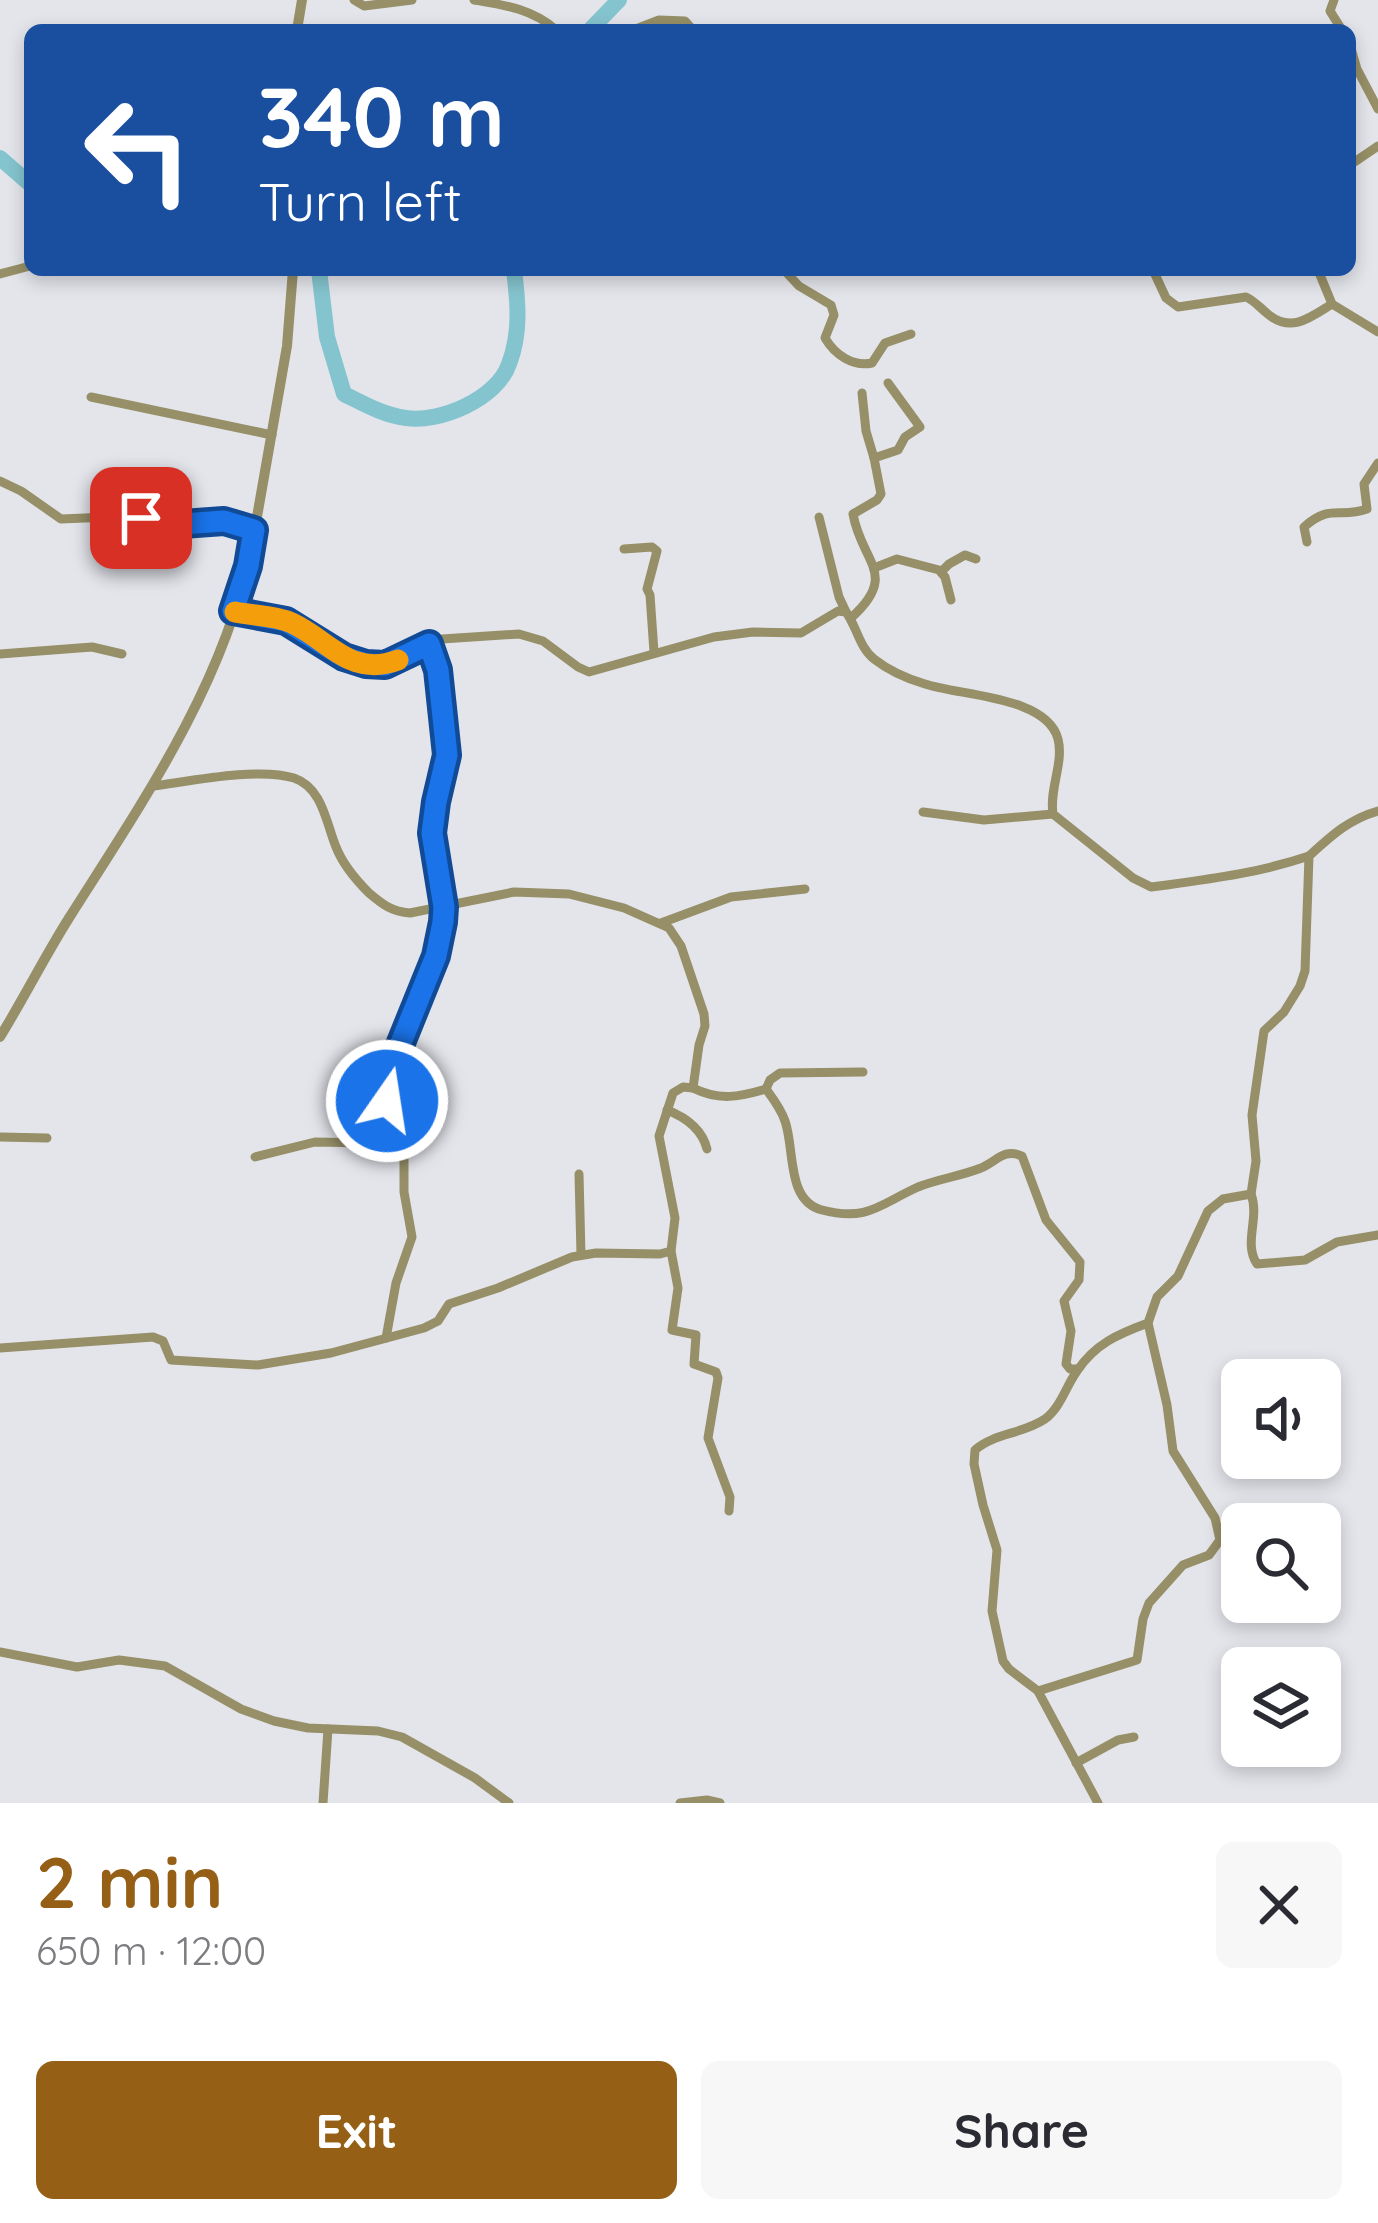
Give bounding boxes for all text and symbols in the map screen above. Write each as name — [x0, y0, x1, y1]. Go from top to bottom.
text: 340 m — [258, 63, 505, 168]
icon: left — [60, 72, 216, 228]
text: Turn left — [258, 167, 462, 235]
pin — [90, 467, 192, 569]
icon: arrive — [108, 485, 174, 551]
position arrow — [324, 1038, 450, 1164]
map controls — [1221, 1359, 1341, 1767]
button: sound — [1221, 1359, 1341, 1479]
button: search — [1221, 1503, 1341, 1623]
button: layers — [1221, 1647, 1341, 1767]
text: 2 min — [36, 1836, 223, 1926]
button: close — [1216, 1842, 1342, 1968]
text: 650 m · 12:00 — [36, 1926, 266, 1975]
button: Exit — [36, 2061, 677, 2199]
button: Share — [701, 2061, 1342, 2199]

